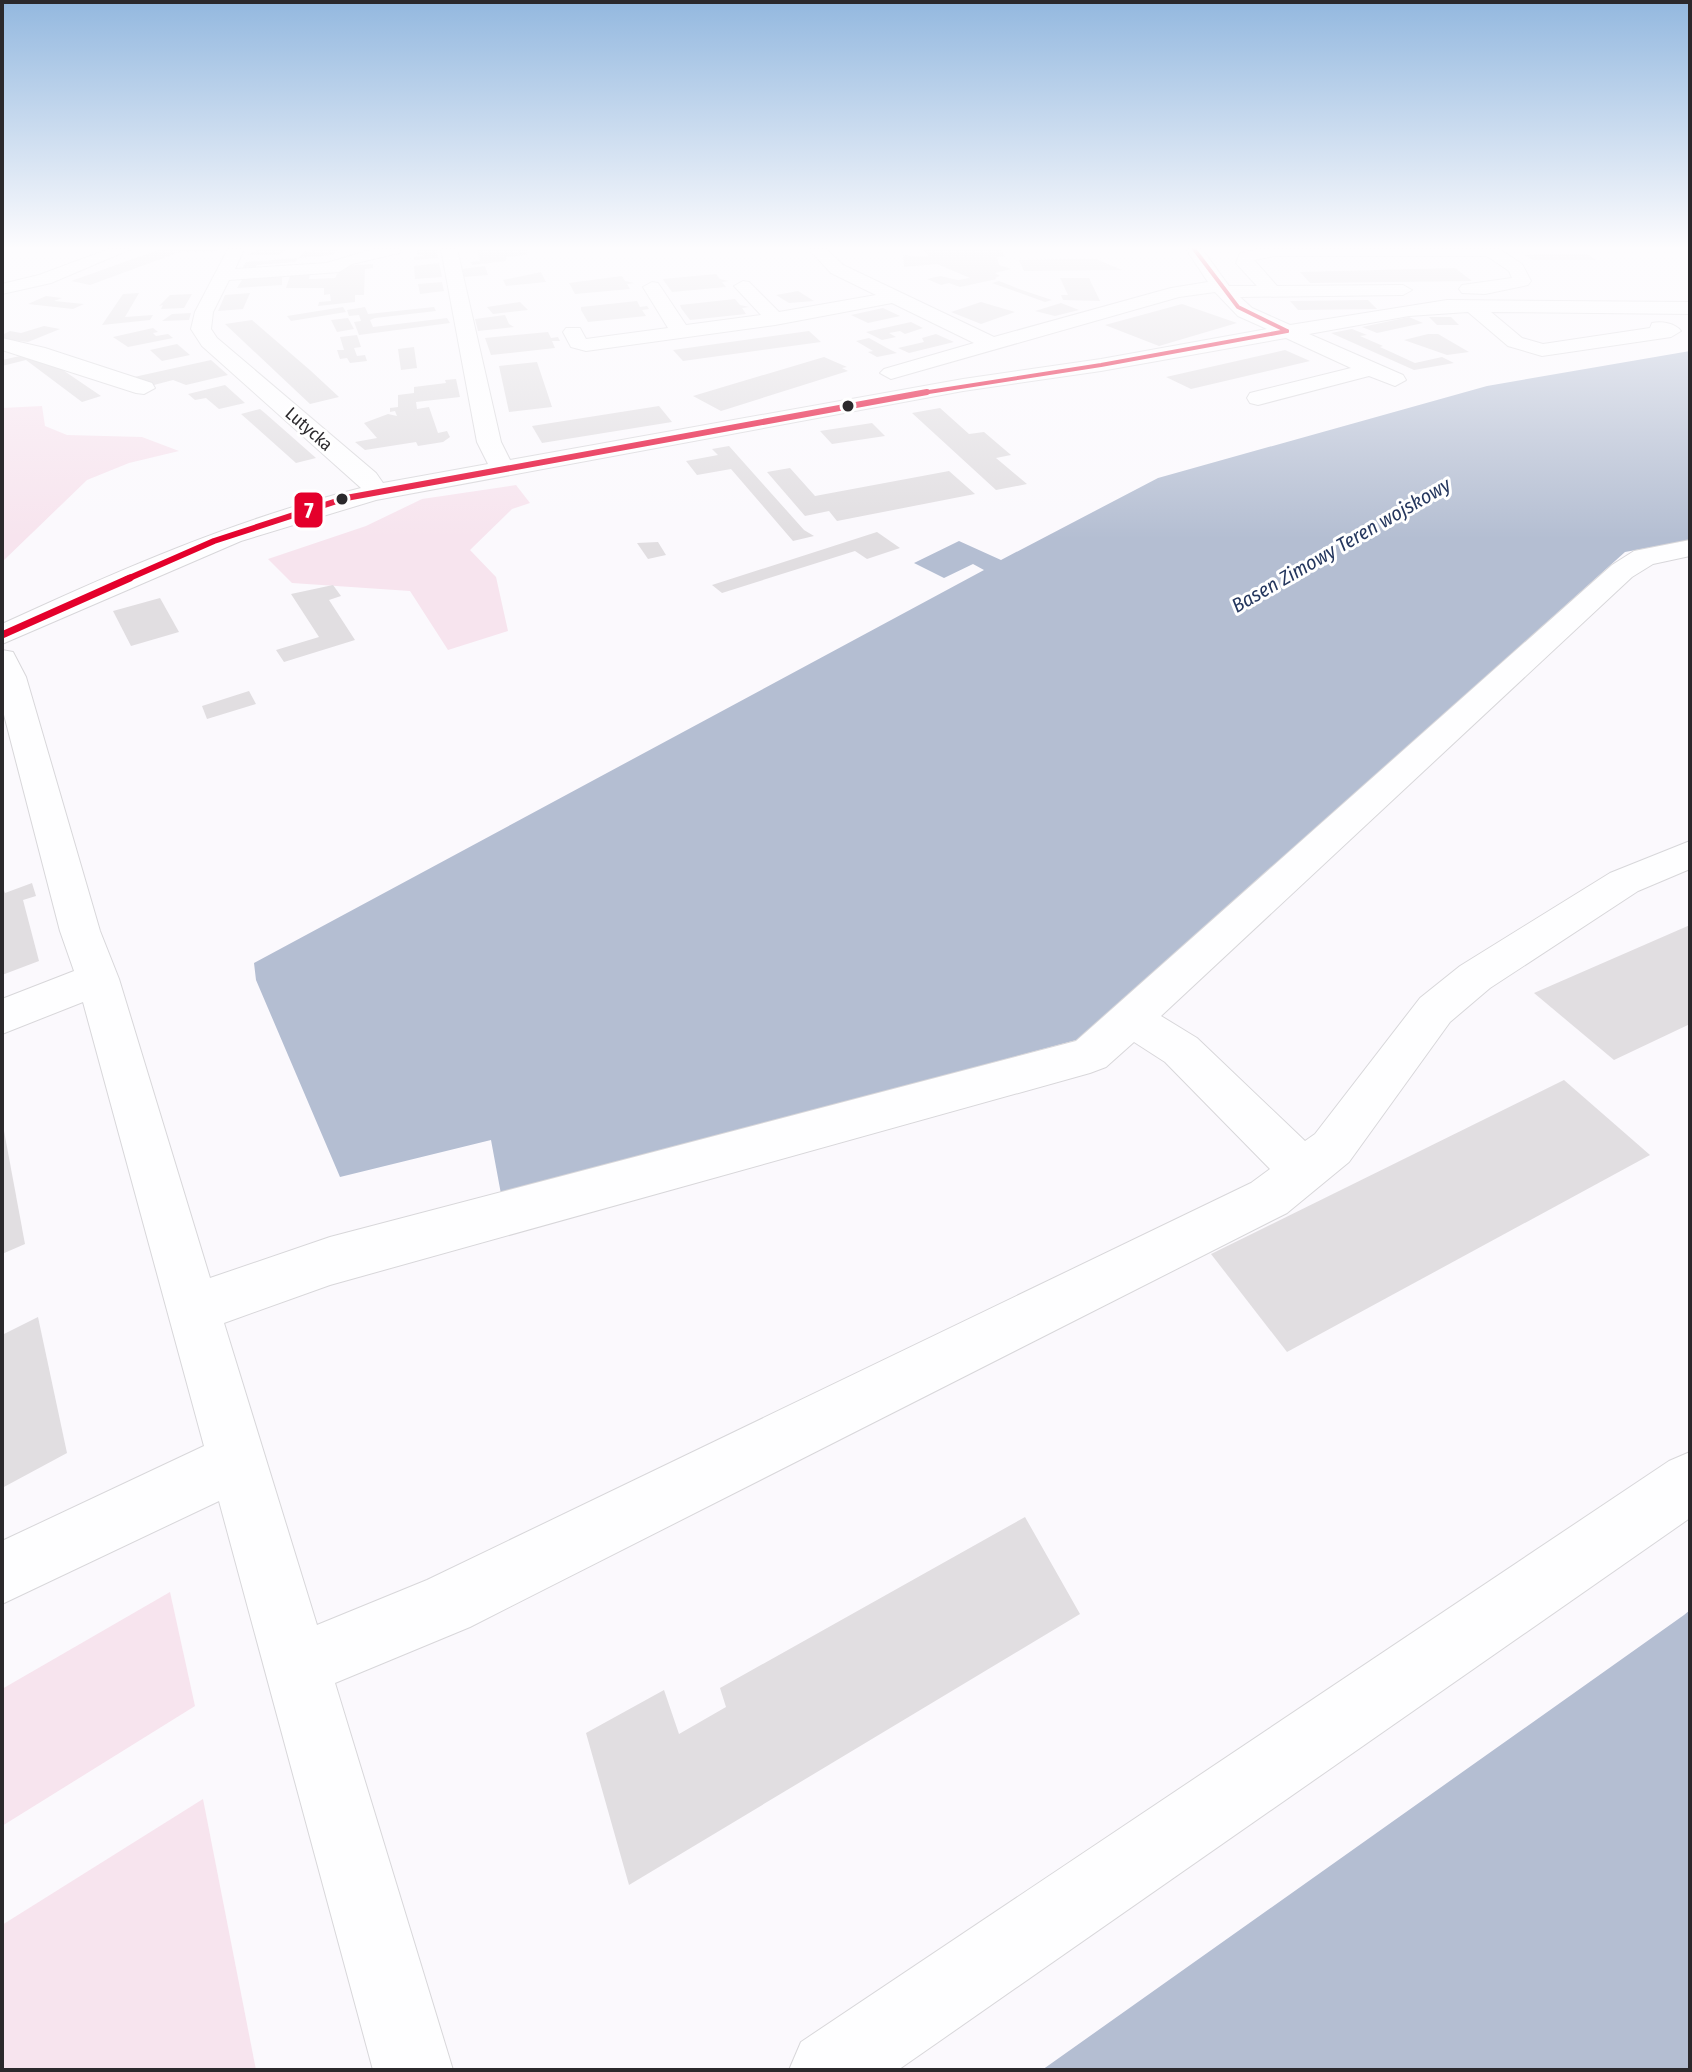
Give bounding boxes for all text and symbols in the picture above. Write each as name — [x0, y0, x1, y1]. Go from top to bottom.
unlabelled marker — [840, 398, 856, 414]
street label: Lutycka — [281, 402, 337, 456]
water label: Basen Zimowy Teren wojskowy — [1227, 472, 1456, 618]
line badge: 7 — [293, 491, 324, 529]
unlabelled marker — [334, 491, 350, 507]
text: 7 — [304, 497, 314, 524]

